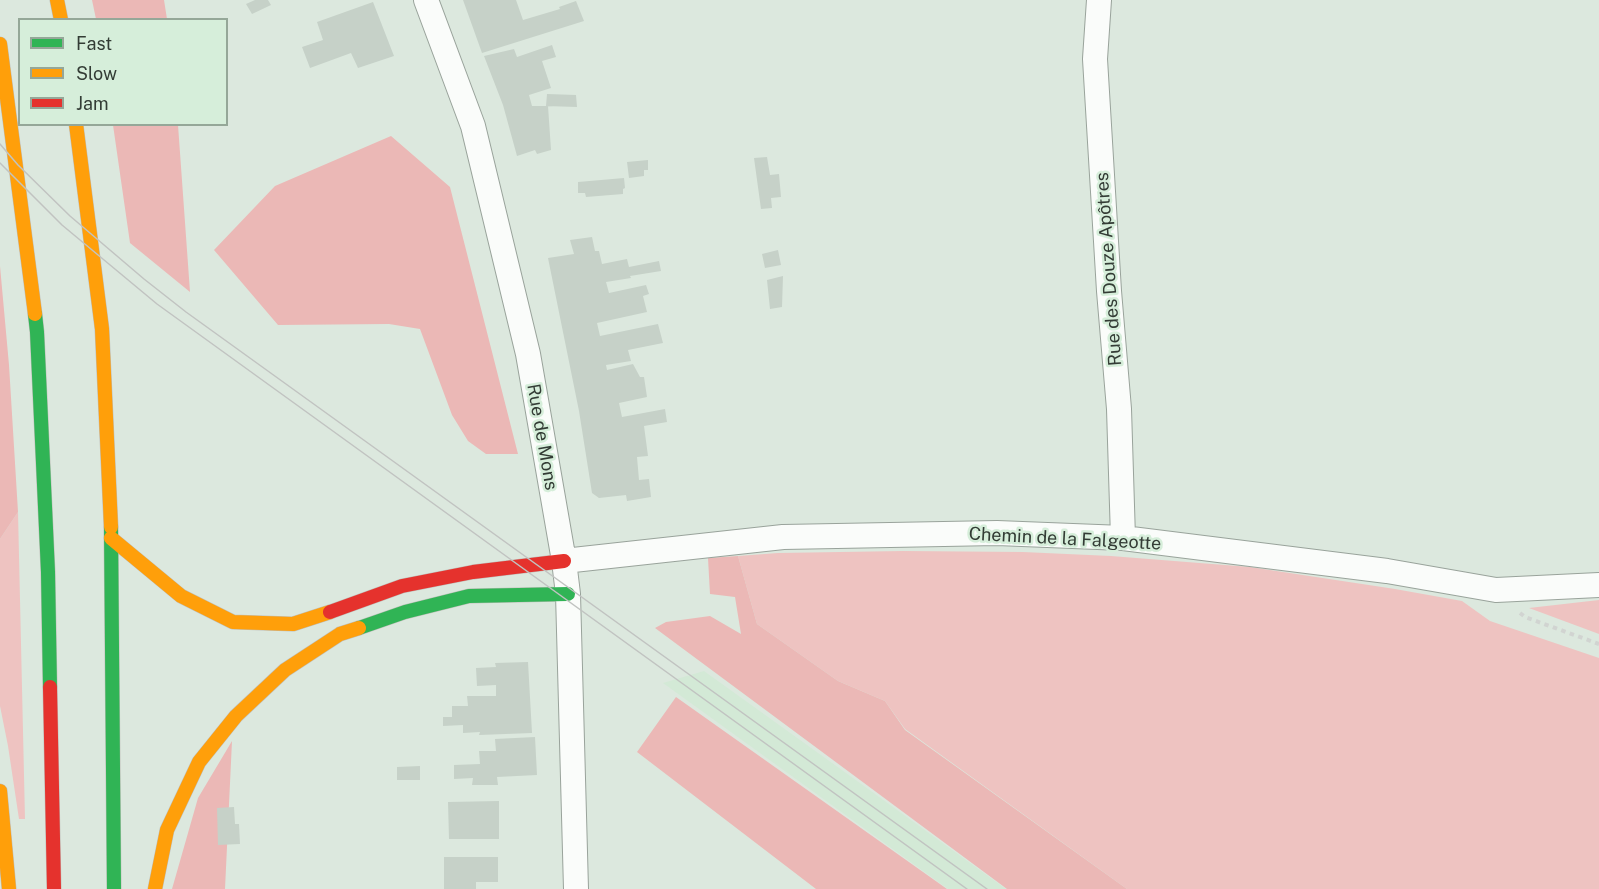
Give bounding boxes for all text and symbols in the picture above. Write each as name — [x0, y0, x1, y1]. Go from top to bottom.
legend — [18, 18, 228, 126]
text: Fast — [76, 33, 112, 54]
text: Slow — [76, 63, 117, 84]
text: Jam — [76, 93, 109, 114]
street label: Rue des Douze Apôtres — [1091, 171, 1127, 367]
street label: Rue de Mons — [522, 382, 562, 492]
street label: Chemin de la Falgeotte — [968, 523, 1162, 555]

